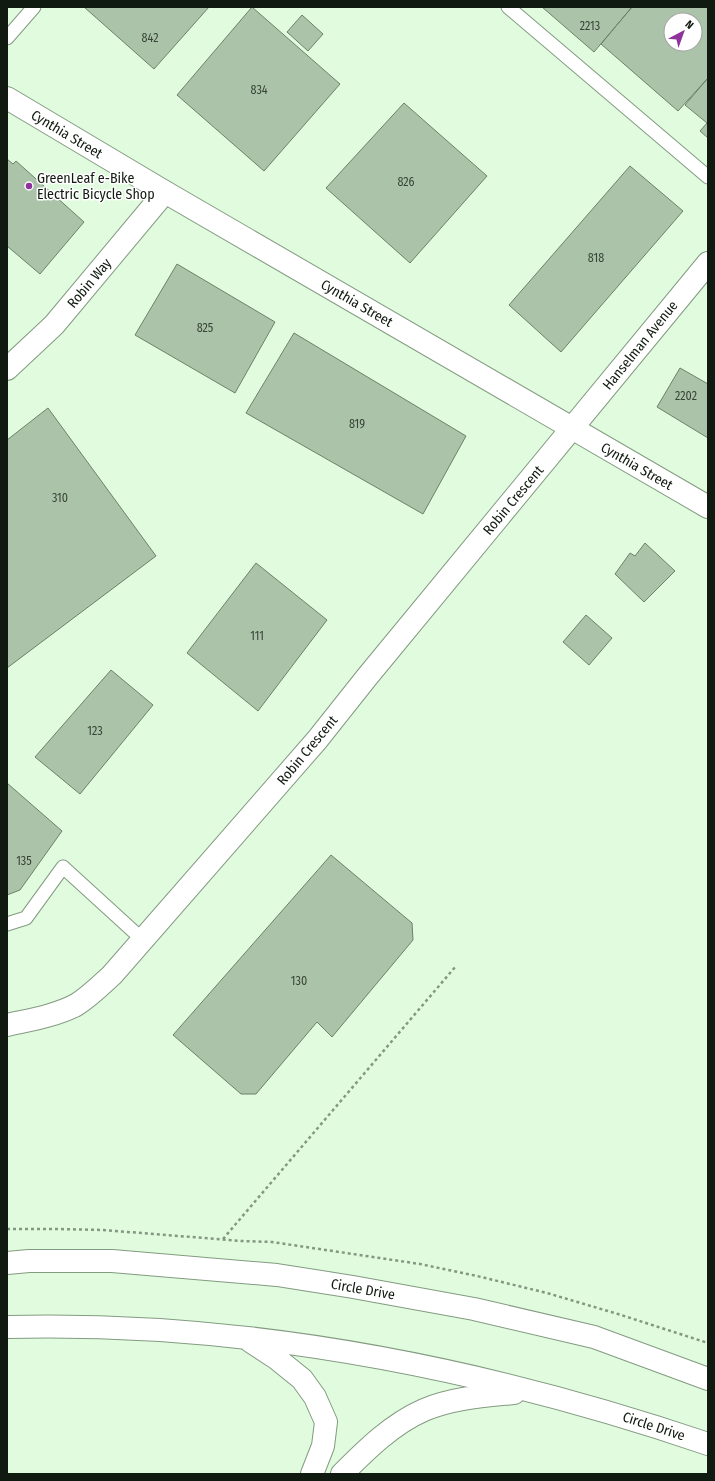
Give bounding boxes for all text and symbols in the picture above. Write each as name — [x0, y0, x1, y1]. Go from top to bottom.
north arrow — [663, 12, 703, 52]
text: N — [682, 18, 696, 32]
house number: 2213 — [580, 19, 600, 33]
house number: 842 — [142, 31, 158, 45]
house number: 834 — [250, 83, 268, 97]
street label: Cynthia Street — [28, 107, 106, 163]
place label: GreenLeaf e-Bike Electric Bicycle Shop — [37, 170, 155, 203]
house number: 826 — [397, 175, 415, 189]
marker: GreenLeaf e-Bike Electric Bicycle Shop — [24, 181, 34, 191]
house number: 818 — [588, 251, 604, 265]
street label: Robin Way — [64, 255, 115, 312]
street label: Cynthia Street — [318, 276, 396, 331]
street label: Hanselman Avenue — [599, 297, 682, 393]
house number: 825 — [197, 321, 214, 335]
house number: 2202 — [675, 389, 697, 403]
house number: 819 — [349, 417, 365, 431]
street label: Cynthia Street — [598, 439, 676, 494]
street label: Robin Crescent — [479, 462, 548, 538]
house number: 310 — [52, 491, 68, 505]
house number: 111 — [250, 629, 264, 643]
street label: Robin Crescent — [273, 712, 342, 788]
house number: 123 — [87, 724, 103, 738]
house number: 135 — [16, 854, 32, 868]
house number: 130 — [291, 974, 307, 988]
street label: Circle Drive — [330, 1276, 396, 1303]
street label: Circle Drive — [620, 1408, 687, 1445]

